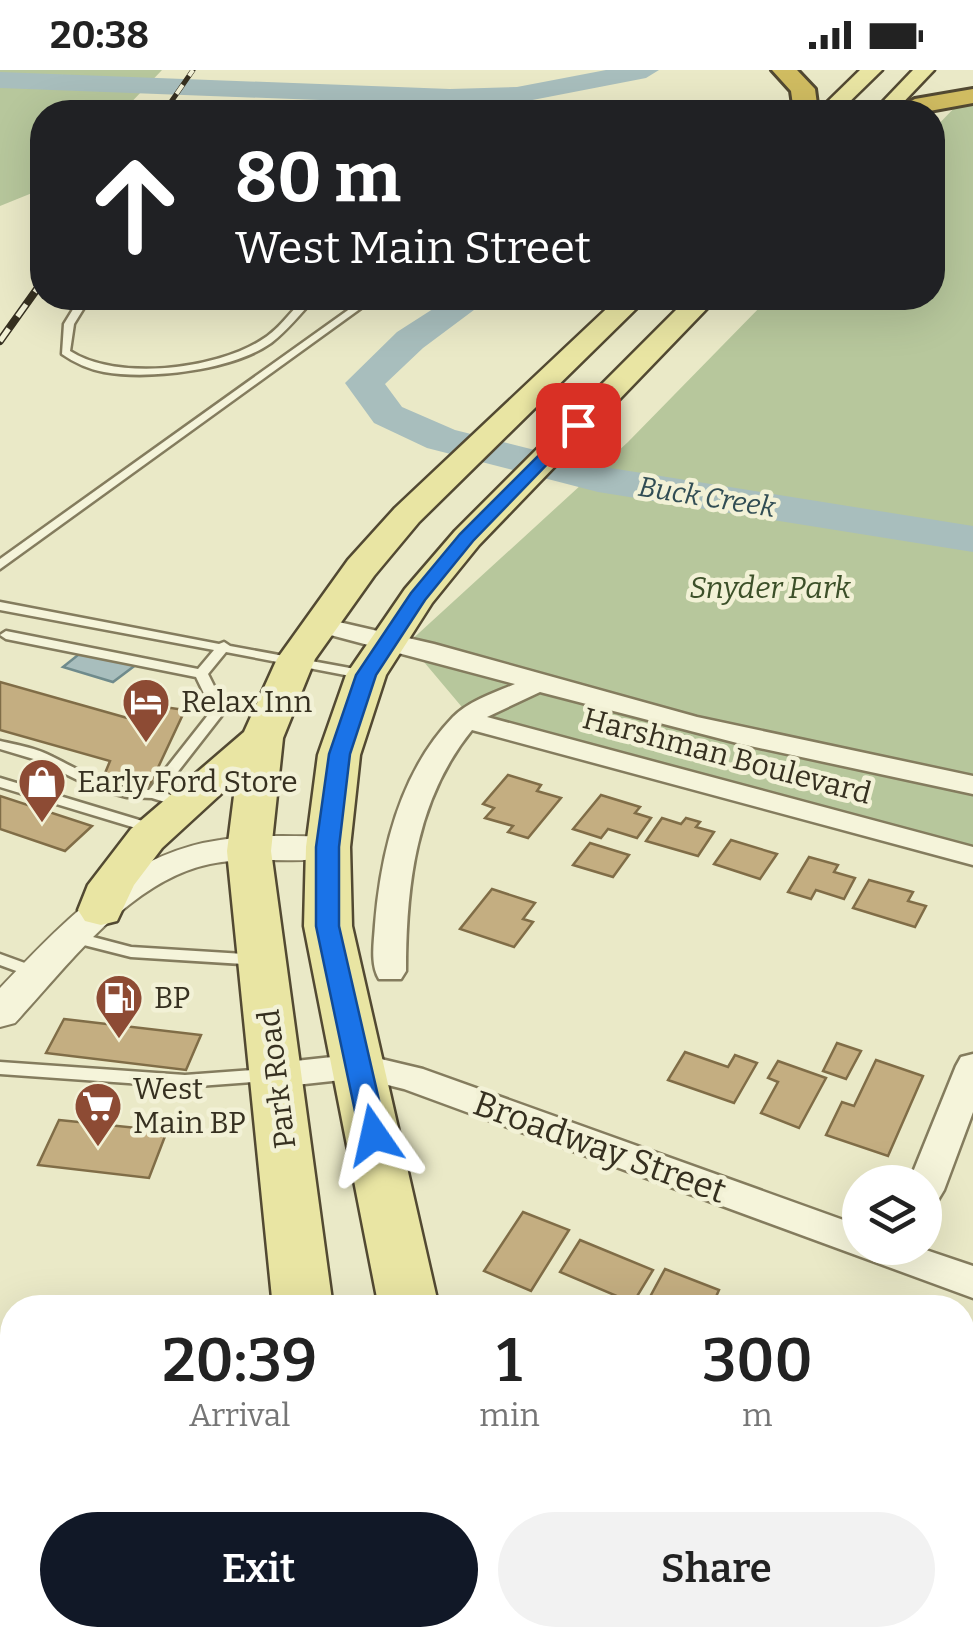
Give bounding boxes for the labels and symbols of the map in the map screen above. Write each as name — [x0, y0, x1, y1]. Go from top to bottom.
pin — [536, 383, 621, 468]
water label: Buck Creek — [636, 470, 779, 524]
park label: Snyder Park — [689, 570, 852, 606]
hotel icon: Relax Inn — [120, 676, 172, 744]
place label: Relax Inn — [181, 684, 312, 720]
street label: Harshman Boulevard — [579, 700, 875, 812]
shop icon: Early Ford Store — [16, 756, 68, 824]
place label: Early Ford Store — [77, 764, 298, 800]
fuel station icon: BP — [93, 972, 145, 1040]
place label: BP — [154, 980, 190, 1016]
street label: Park Road — [251, 1007, 303, 1151]
place label: West Main BP — [133, 1071, 246, 1141]
supermarket icon: West Main BP — [72, 1080, 124, 1148]
street label: Broadway Street — [468, 1082, 732, 1212]
position arrow — [322, 1083, 426, 1187]

